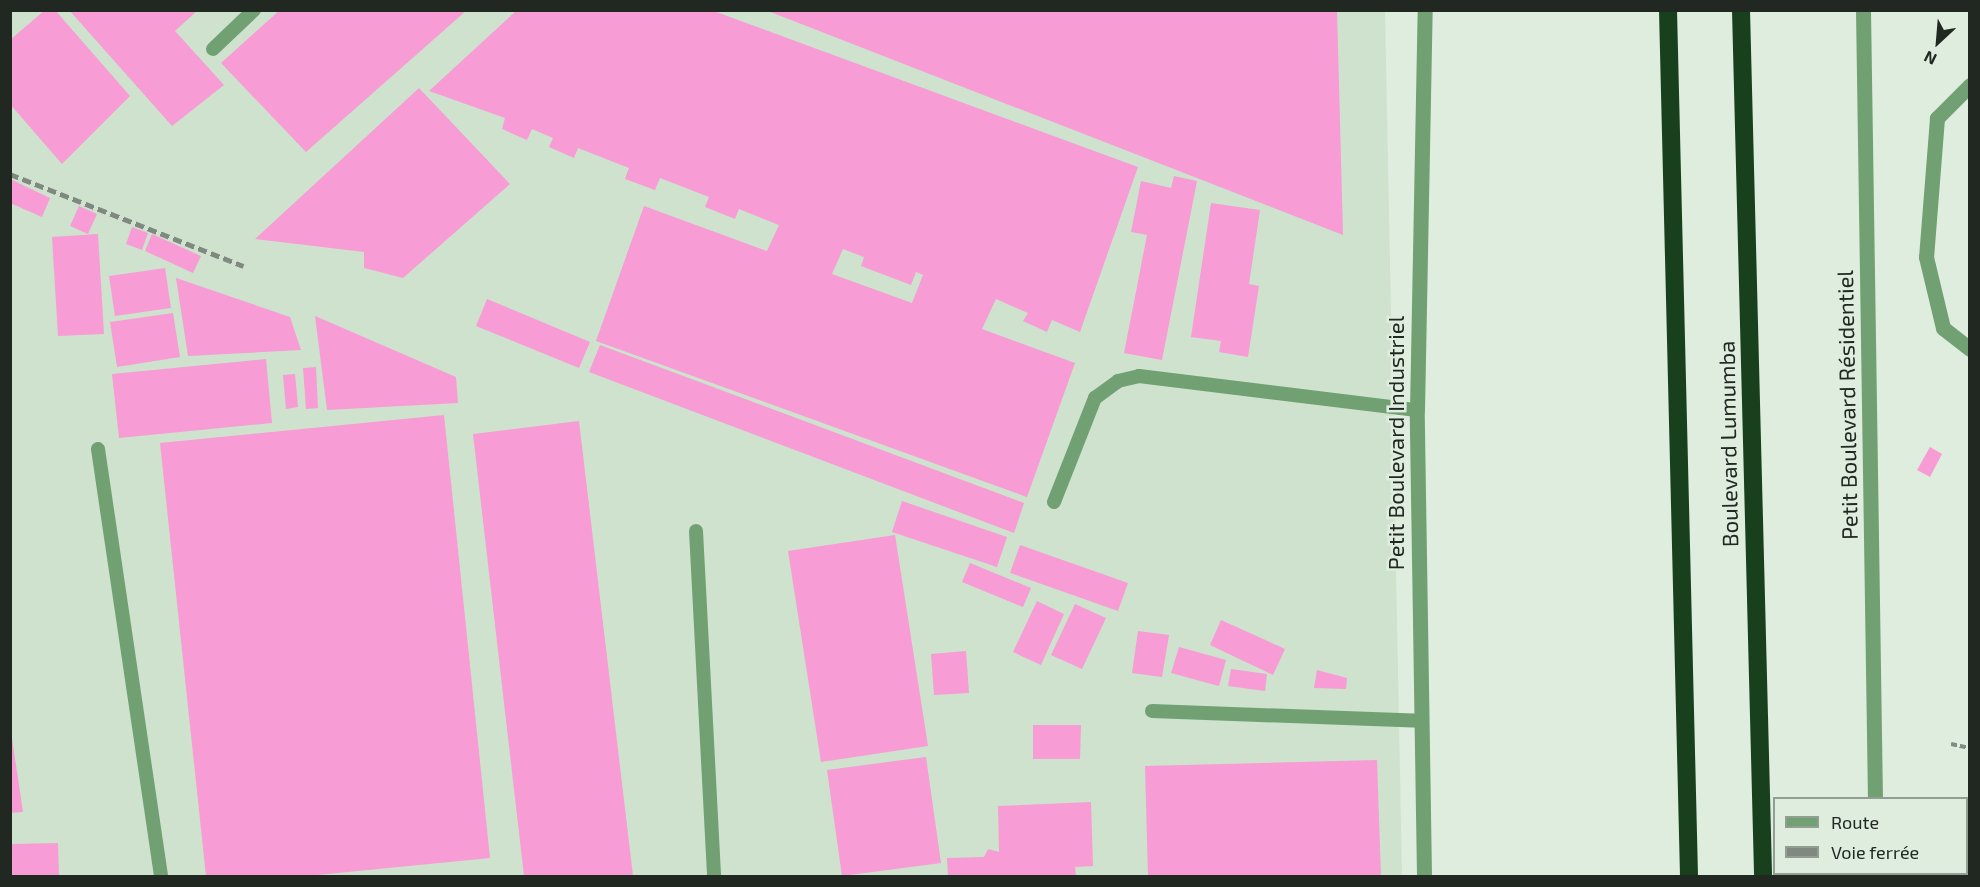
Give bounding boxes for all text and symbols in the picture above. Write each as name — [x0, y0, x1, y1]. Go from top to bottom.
north arrow — [1908, 12, 1968, 72]
text: N — [1921, 48, 1939, 70]
street label: Petit Boulevard Résidentiel — [1831, 270, 1863, 540]
street label: Petit Boulevard Industriel — [1383, 316, 1409, 570]
street label: Boulevard Lumumba — [1713, 341, 1743, 547]
legend — [1773, 797, 1968, 875]
text: Route — [1831, 811, 1879, 833]
text: Voie ferrée — [1831, 841, 1919, 863]

